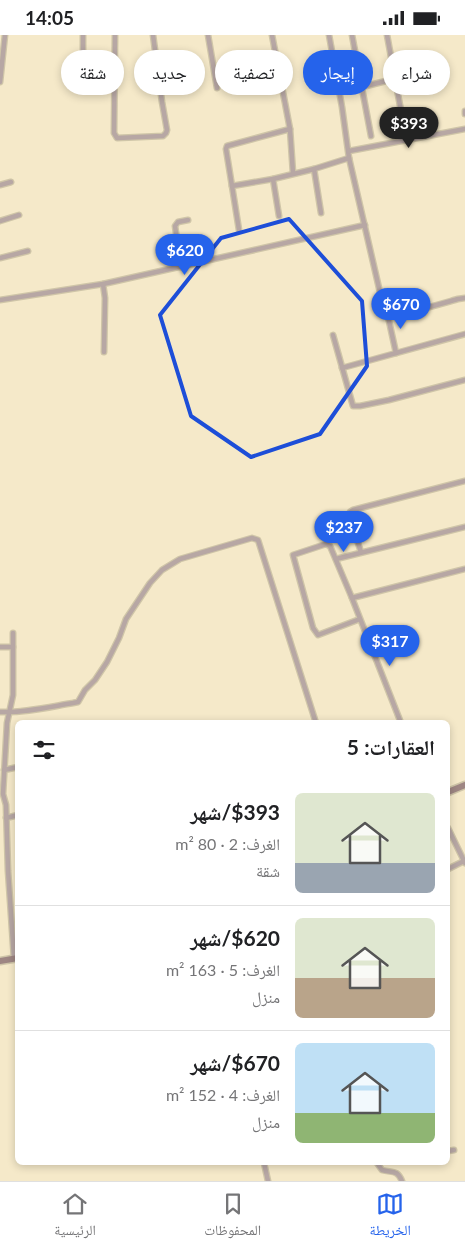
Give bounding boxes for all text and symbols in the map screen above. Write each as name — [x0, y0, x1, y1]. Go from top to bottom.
text: 14:05 — [25, 6, 74, 29]
chip: شقة — [61, 50, 124, 95]
chip: جديد — [134, 50, 205, 95]
chip: تصفية — [215, 50, 293, 95]
chip: إيجار — [303, 50, 373, 95]
chip: شراء — [383, 50, 450, 95]
pin: $393 — [379, 107, 439, 149]
text: $393 — [390, 113, 428, 132]
pin: $620 — [155, 233, 215, 276]
text: $620 — [166, 240, 204, 259]
pin: $670 — [371, 287, 431, 330]
text: $670 — [382, 294, 420, 313]
pin: $237 — [314, 511, 374, 553]
text: $237 — [325, 517, 363, 536]
pin: $317 — [360, 625, 420, 667]
text: $317 — [371, 631, 409, 650]
text: العقارات: 5 — [347, 734, 435, 759]
icon: filters — [30, 736, 58, 764]
text: $393/شهر — [190, 799, 280, 824]
icon: home — [335, 813, 395, 873]
text: الغرف: 2 · 80 m² — [175, 834, 280, 853]
text: شقة — [256, 861, 280, 880]
text: $620/شهر — [190, 925, 280, 950]
icon: home — [335, 938, 395, 998]
text: الغرف: 5 · 163 m² — [166, 960, 280, 979]
text: منزل — [252, 987, 280, 1006]
text: $670/شهر — [190, 1050, 280, 1075]
icon: home — [335, 1063, 395, 1123]
text: الغرف: 4 · 152 m² — [166, 1085, 280, 1104]
text: منزل — [252, 1112, 280, 1131]
tab: الرئيسية — [54, 1190, 96, 1244]
tab: المحفوظات — [204, 1190, 261, 1244]
tab: الخريطة — [370, 1190, 411, 1244]

